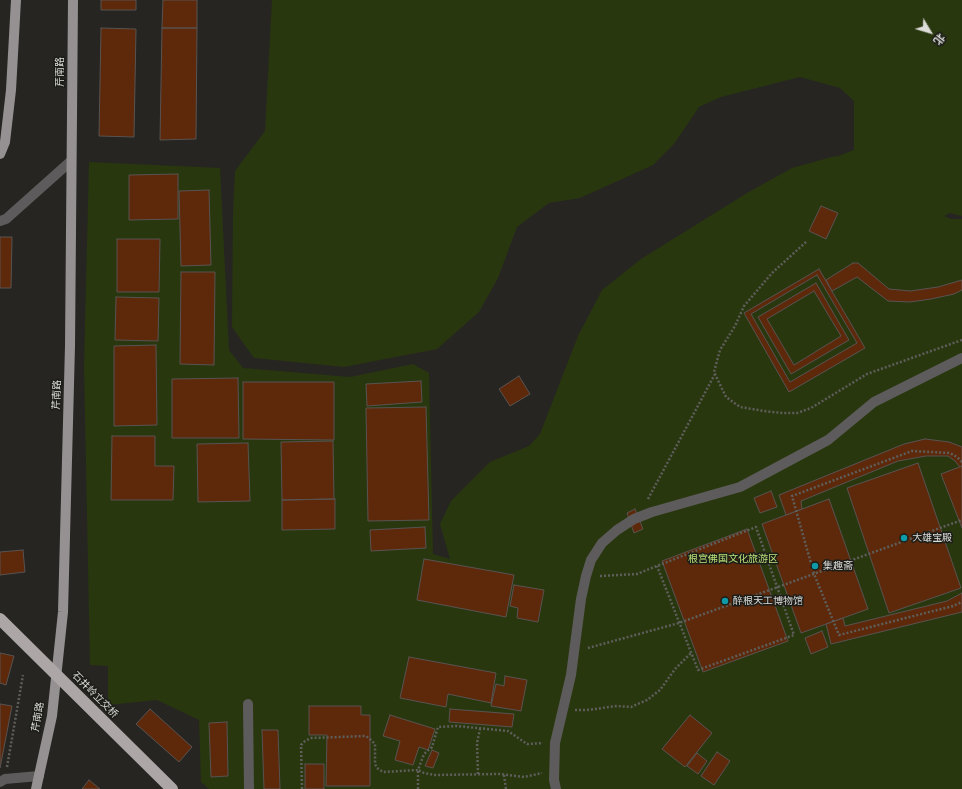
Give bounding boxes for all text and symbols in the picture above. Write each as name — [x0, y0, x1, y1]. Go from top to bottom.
north arrow — [910, 12, 950, 52]
text: 北 — [931, 31, 948, 48]
street label: 芹南路 — [54, 57, 66, 87]
street label: 芹南路 — [50, 380, 64, 410]
place label: 大雄宝殿 — [912, 532, 952, 544]
marker: 大雄宝殿 — [899, 533, 909, 543]
park label: 根宫佛国文化旅游区 — [688, 553, 778, 565]
place label: 集趣斋 — [823, 560, 853, 572]
marker: 集趣斋 — [810, 561, 820, 571]
place label: 醉根天工博物馆 — [733, 595, 803, 607]
marker: 醉根天工博物馆 — [720, 596, 730, 606]
street label: 石井岭立交桥 — [70, 670, 120, 720]
street label: 芹南路 — [29, 701, 47, 733]

